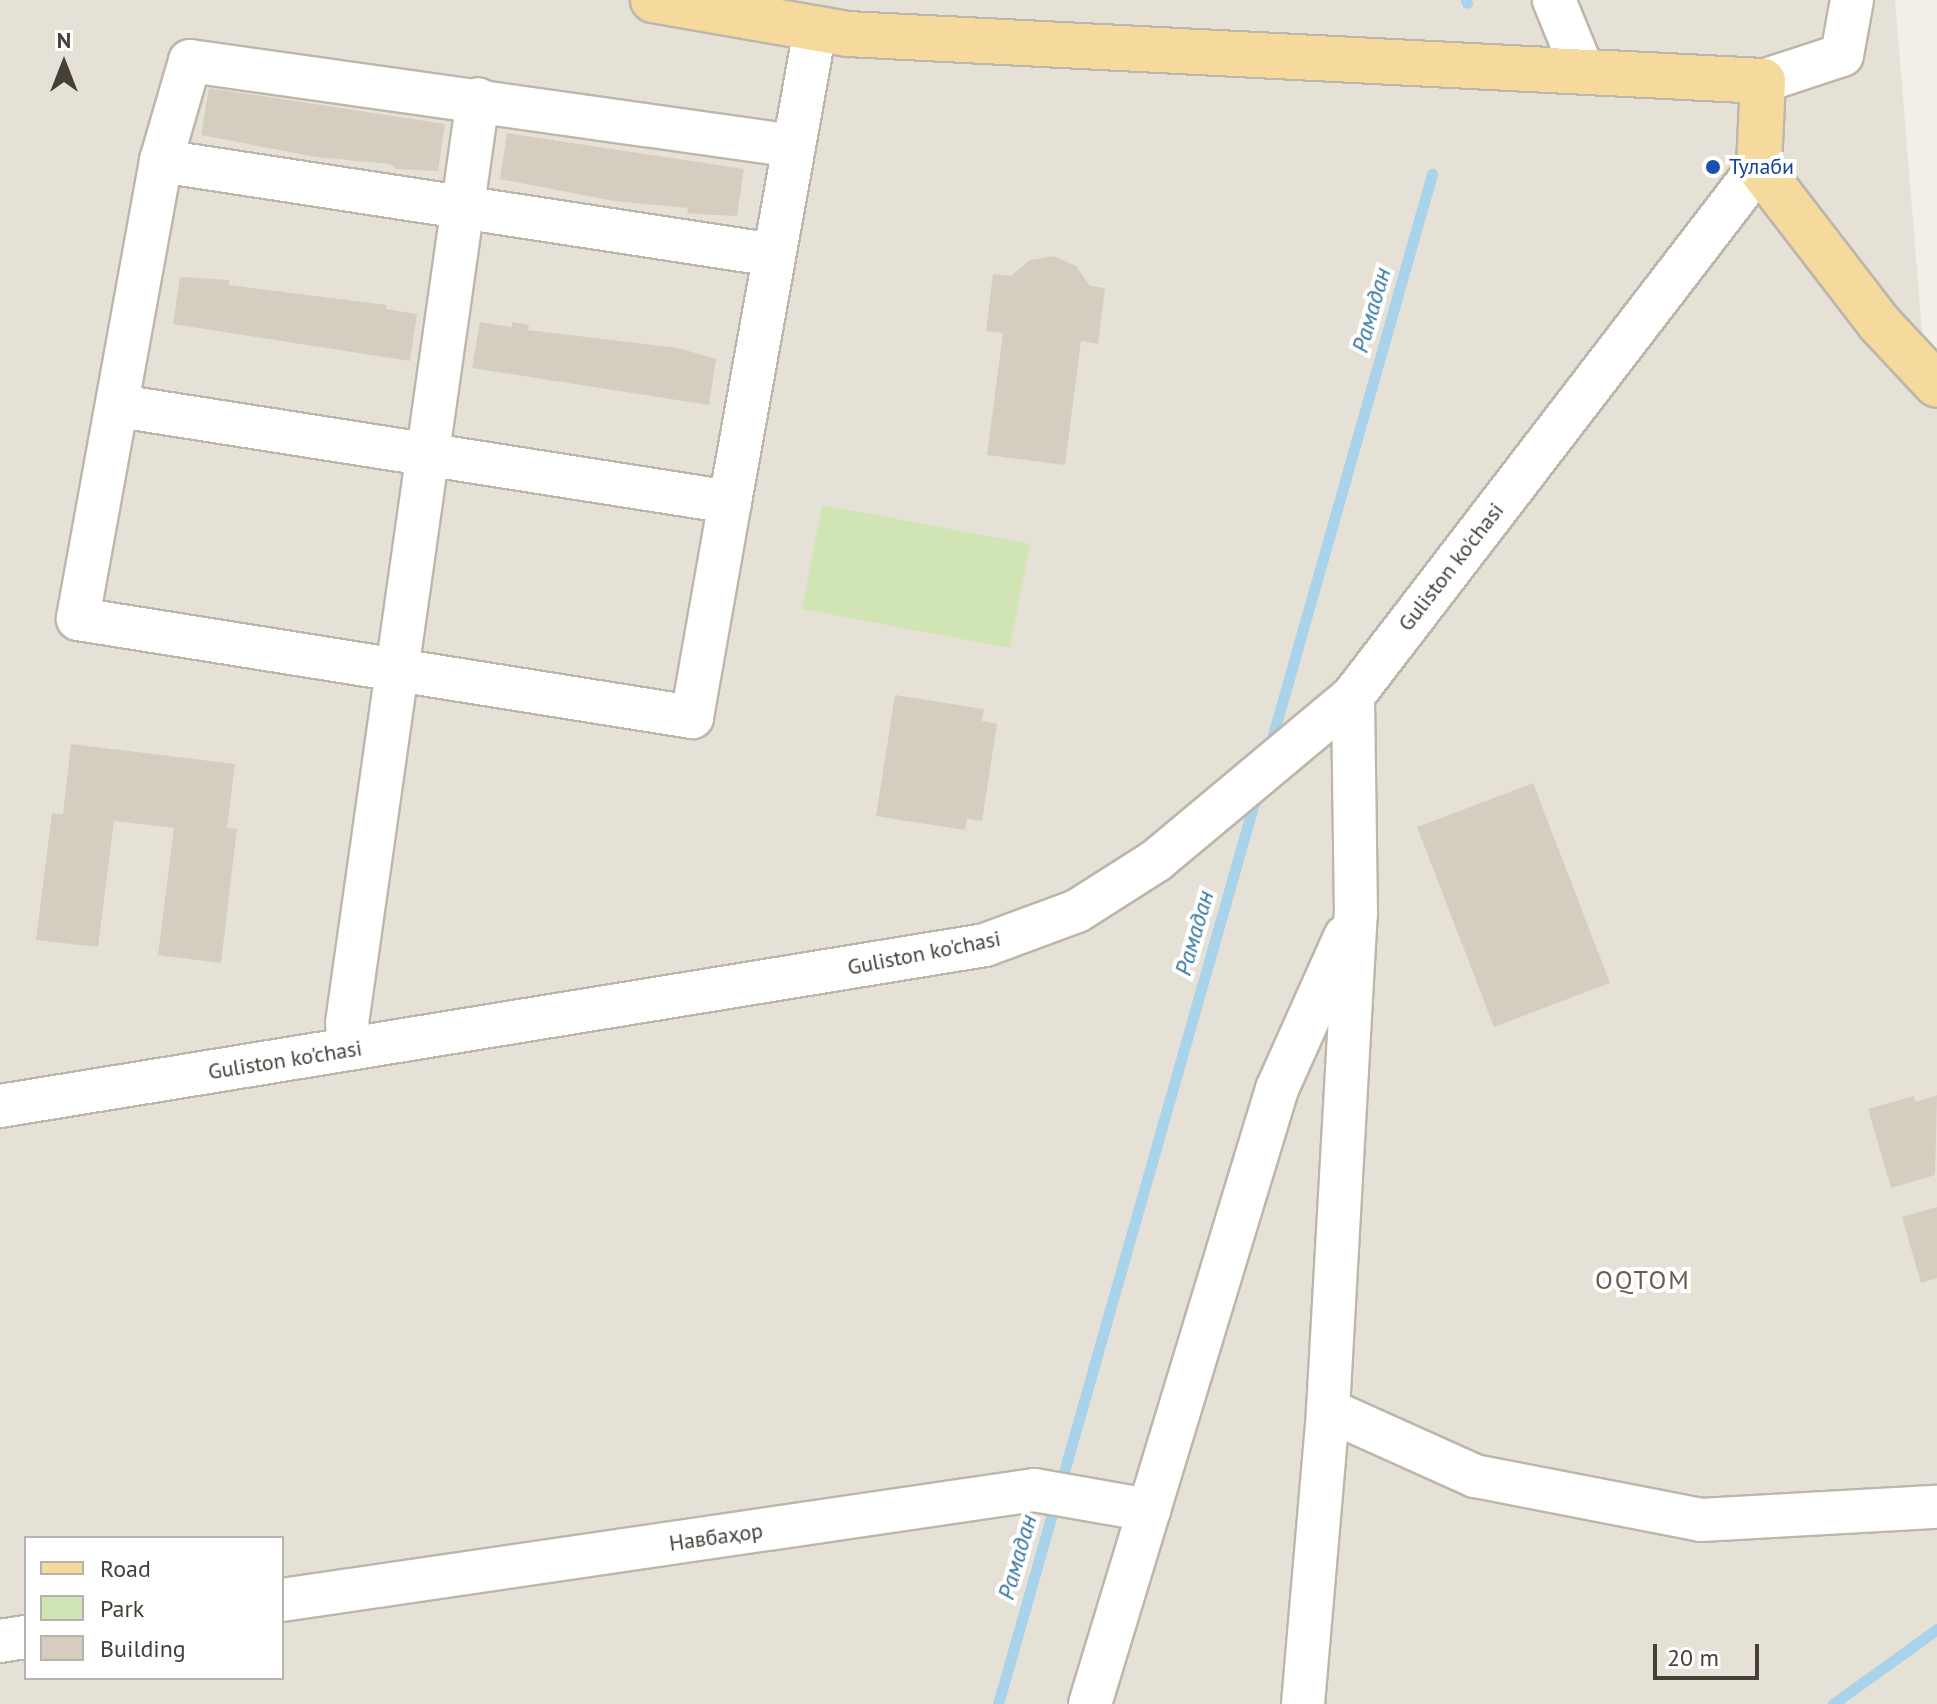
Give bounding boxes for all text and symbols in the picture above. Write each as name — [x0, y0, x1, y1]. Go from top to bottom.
north arrow — [24, 24, 104, 104]
text: N — [57, 26, 71, 54]
place label: Тулаби — [1729, 154, 1794, 180]
marker: Тулаби — [1704, 158, 1722, 176]
water label: Рамадан — [1345, 264, 1397, 356]
street label: Guliston ko'chasi — [1393, 498, 1509, 636]
water label: Рамадан — [1168, 887, 1220, 979]
street label: Guliston ko'chasi — [845, 925, 1003, 981]
street label: Guliston ko'chasi — [206, 1035, 364, 1085]
district label: OQTOM — [1595, 1264, 1691, 1296]
water label: Рамадан — [991, 1511, 1043, 1603]
street label: Навбаҳор — [667, 1517, 765, 1557]
legend — [24, 1536, 284, 1680]
text: Road — [100, 1553, 151, 1584]
text: Park — [100, 1593, 144, 1624]
scale bar — [1657, 1628, 1763, 1678]
text: Building — [100, 1633, 186, 1664]
text: 20 m — [1667, 1642, 1719, 1673]

